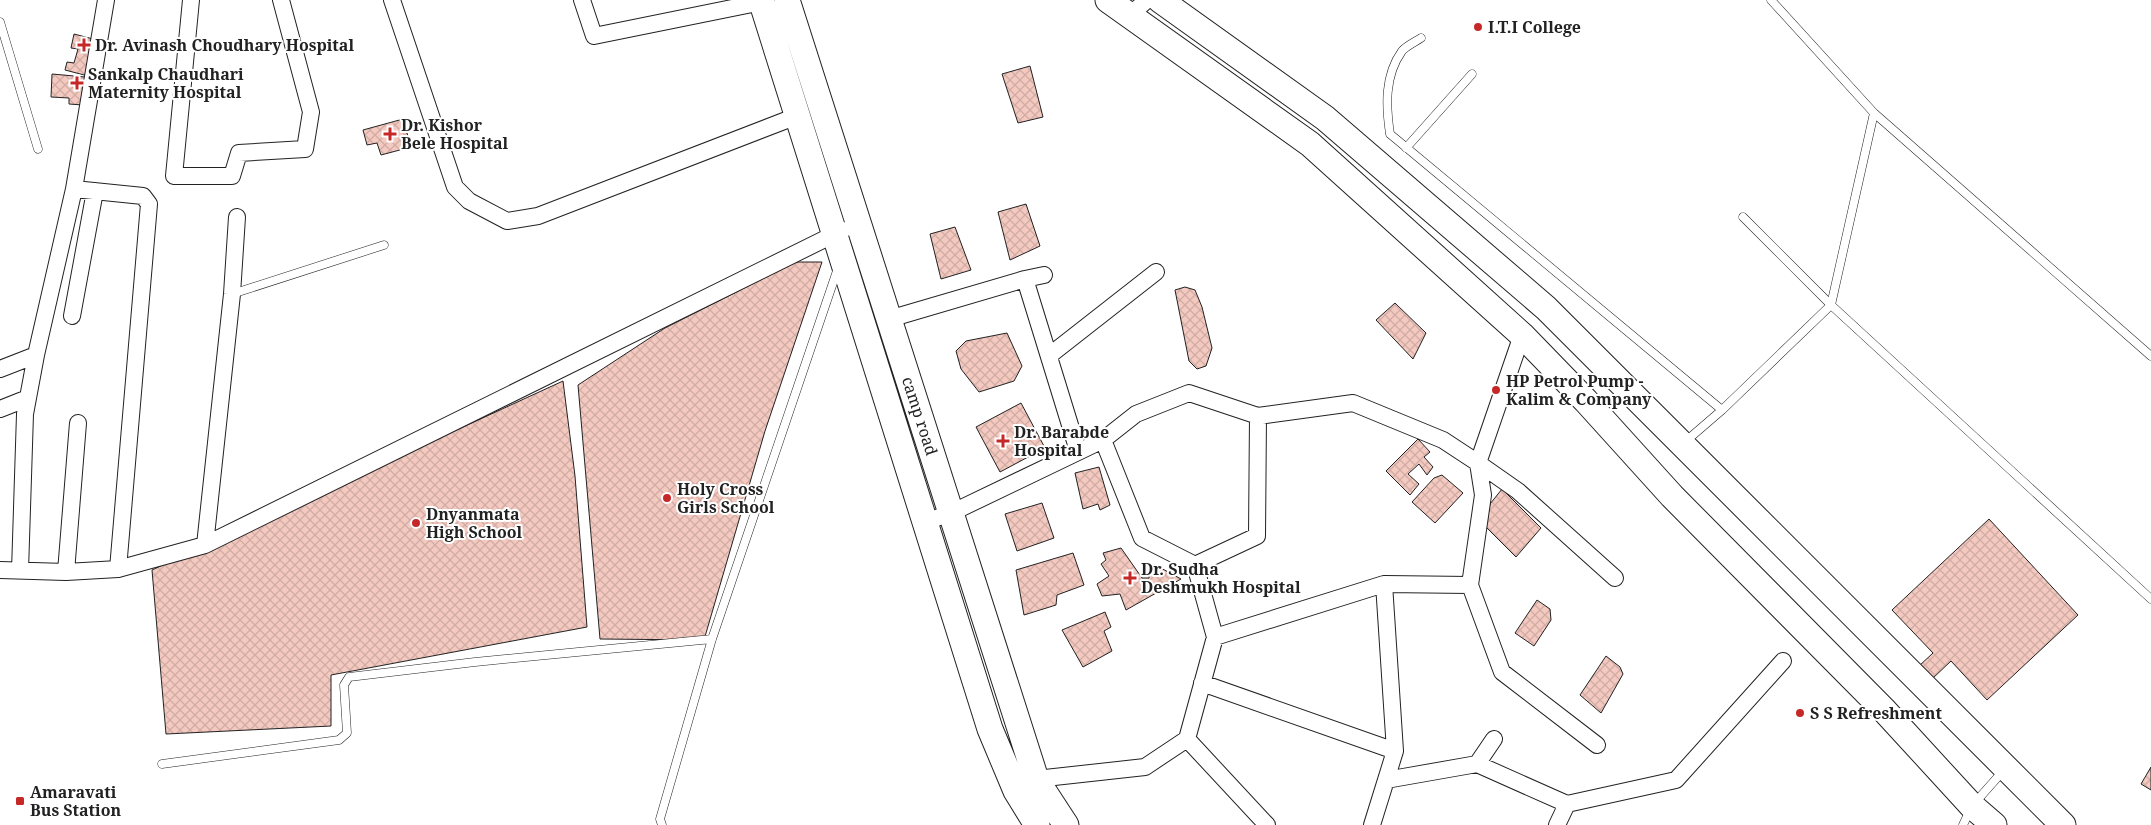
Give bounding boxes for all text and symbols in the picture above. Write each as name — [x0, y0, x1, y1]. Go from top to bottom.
place label: I.T.I College — [1488, 16, 1581, 38]
marker: I.T.I College — [1472, 21, 1484, 33]
place label: Dr. Avinash Choudhary Hospital — [95, 34, 354, 56]
marker: Dr. Avinash Choudhary Hospital — [77, 38, 91, 52]
place label: Sankalp Chaudhari Maternity Hospital — [88, 63, 244, 103]
marker: Sankalp Chaudhari Maternity Hospital — [70, 76, 84, 90]
place label: Dr. Kishor Bele Hospital — [401, 114, 509, 154]
marker: Dr. Kishor Bele Hospital — [383, 127, 397, 141]
place label: HP Petrol Pump - Kalim & Company — [1506, 370, 1652, 410]
street label: camp road — [897, 374, 943, 458]
marker: HP Petrol Pump - Kalim & Company — [1490, 384, 1502, 396]
place label: Dr. Barabde Hospital — [1014, 421, 1109, 461]
marker: Dr. Barabde Hospital — [996, 434, 1010, 448]
place label: Holy Cross Girls School — [677, 478, 775, 518]
marker: Holy Cross Girls School — [661, 492, 673, 504]
place label: Dnyanmata High School — [426, 503, 523, 543]
marker: Dnyanmata High School — [410, 517, 422, 529]
place label: Dr. Sudha Deshmukh Hospital — [1141, 558, 1301, 598]
marker: Dr. Sudha Deshmukh Hospital — [1123, 571, 1137, 585]
place label: S S Refreshment — [1810, 702, 1942, 724]
marker: S S Refreshment — [1794, 707, 1806, 719]
place label: Amaravati Bus Station — [30, 781, 122, 821]
marker: Amaravati Bus Station — [14, 795, 26, 807]

